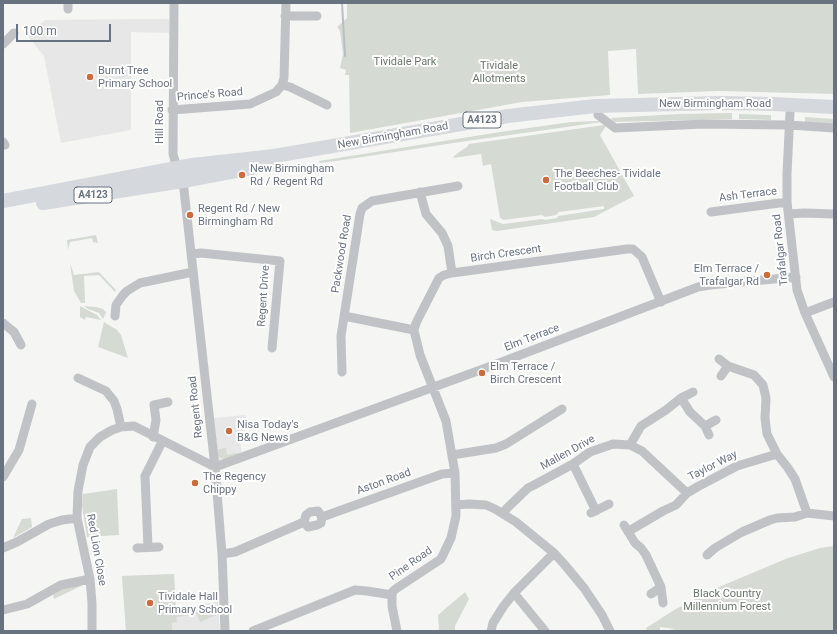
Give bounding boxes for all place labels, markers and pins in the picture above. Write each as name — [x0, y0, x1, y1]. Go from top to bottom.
place label: Burnt Tree Primary School — [98, 64, 172, 90]
marker: Burnt Tree Primary School — [85, 72, 95, 82]
place label: New Birmingham Rd / Regent Rd — [250, 162, 334, 188]
place label: The Beeches- Tividale Football Club — [554, 167, 661, 193]
marker: New Birmingham Rd / Regent Rd — [237, 170, 247, 180]
marker: The Beeches- Tividale Football Club — [541, 175, 551, 185]
place label: Regent Rd / New Birmingham Rd — [198, 202, 280, 228]
marker: Regent Rd / New Birmingham Rd — [185, 210, 195, 220]
place label: Elm Terrace / Trafalgar Rd — [694, 262, 759, 288]
marker: Elm Terrace / Trafalgar Rd — [762, 270, 772, 280]
place label: Elm Terrace / Birch Crescent — [490, 360, 561, 386]
marker: Elm Terrace / Birch Crescent — [477, 368, 487, 378]
place label: Nisa Today's B&G News — [237, 418, 299, 444]
marker: Nisa Today's B&G News — [224, 426, 234, 436]
place label: The Regency Chippy — [203, 470, 266, 496]
marker: The Regency Chippy — [190, 478, 200, 488]
place label: Tividale Hall Primary School — [158, 590, 232, 616]
marker: Tividale Hall Primary School — [145, 598, 155, 608]

